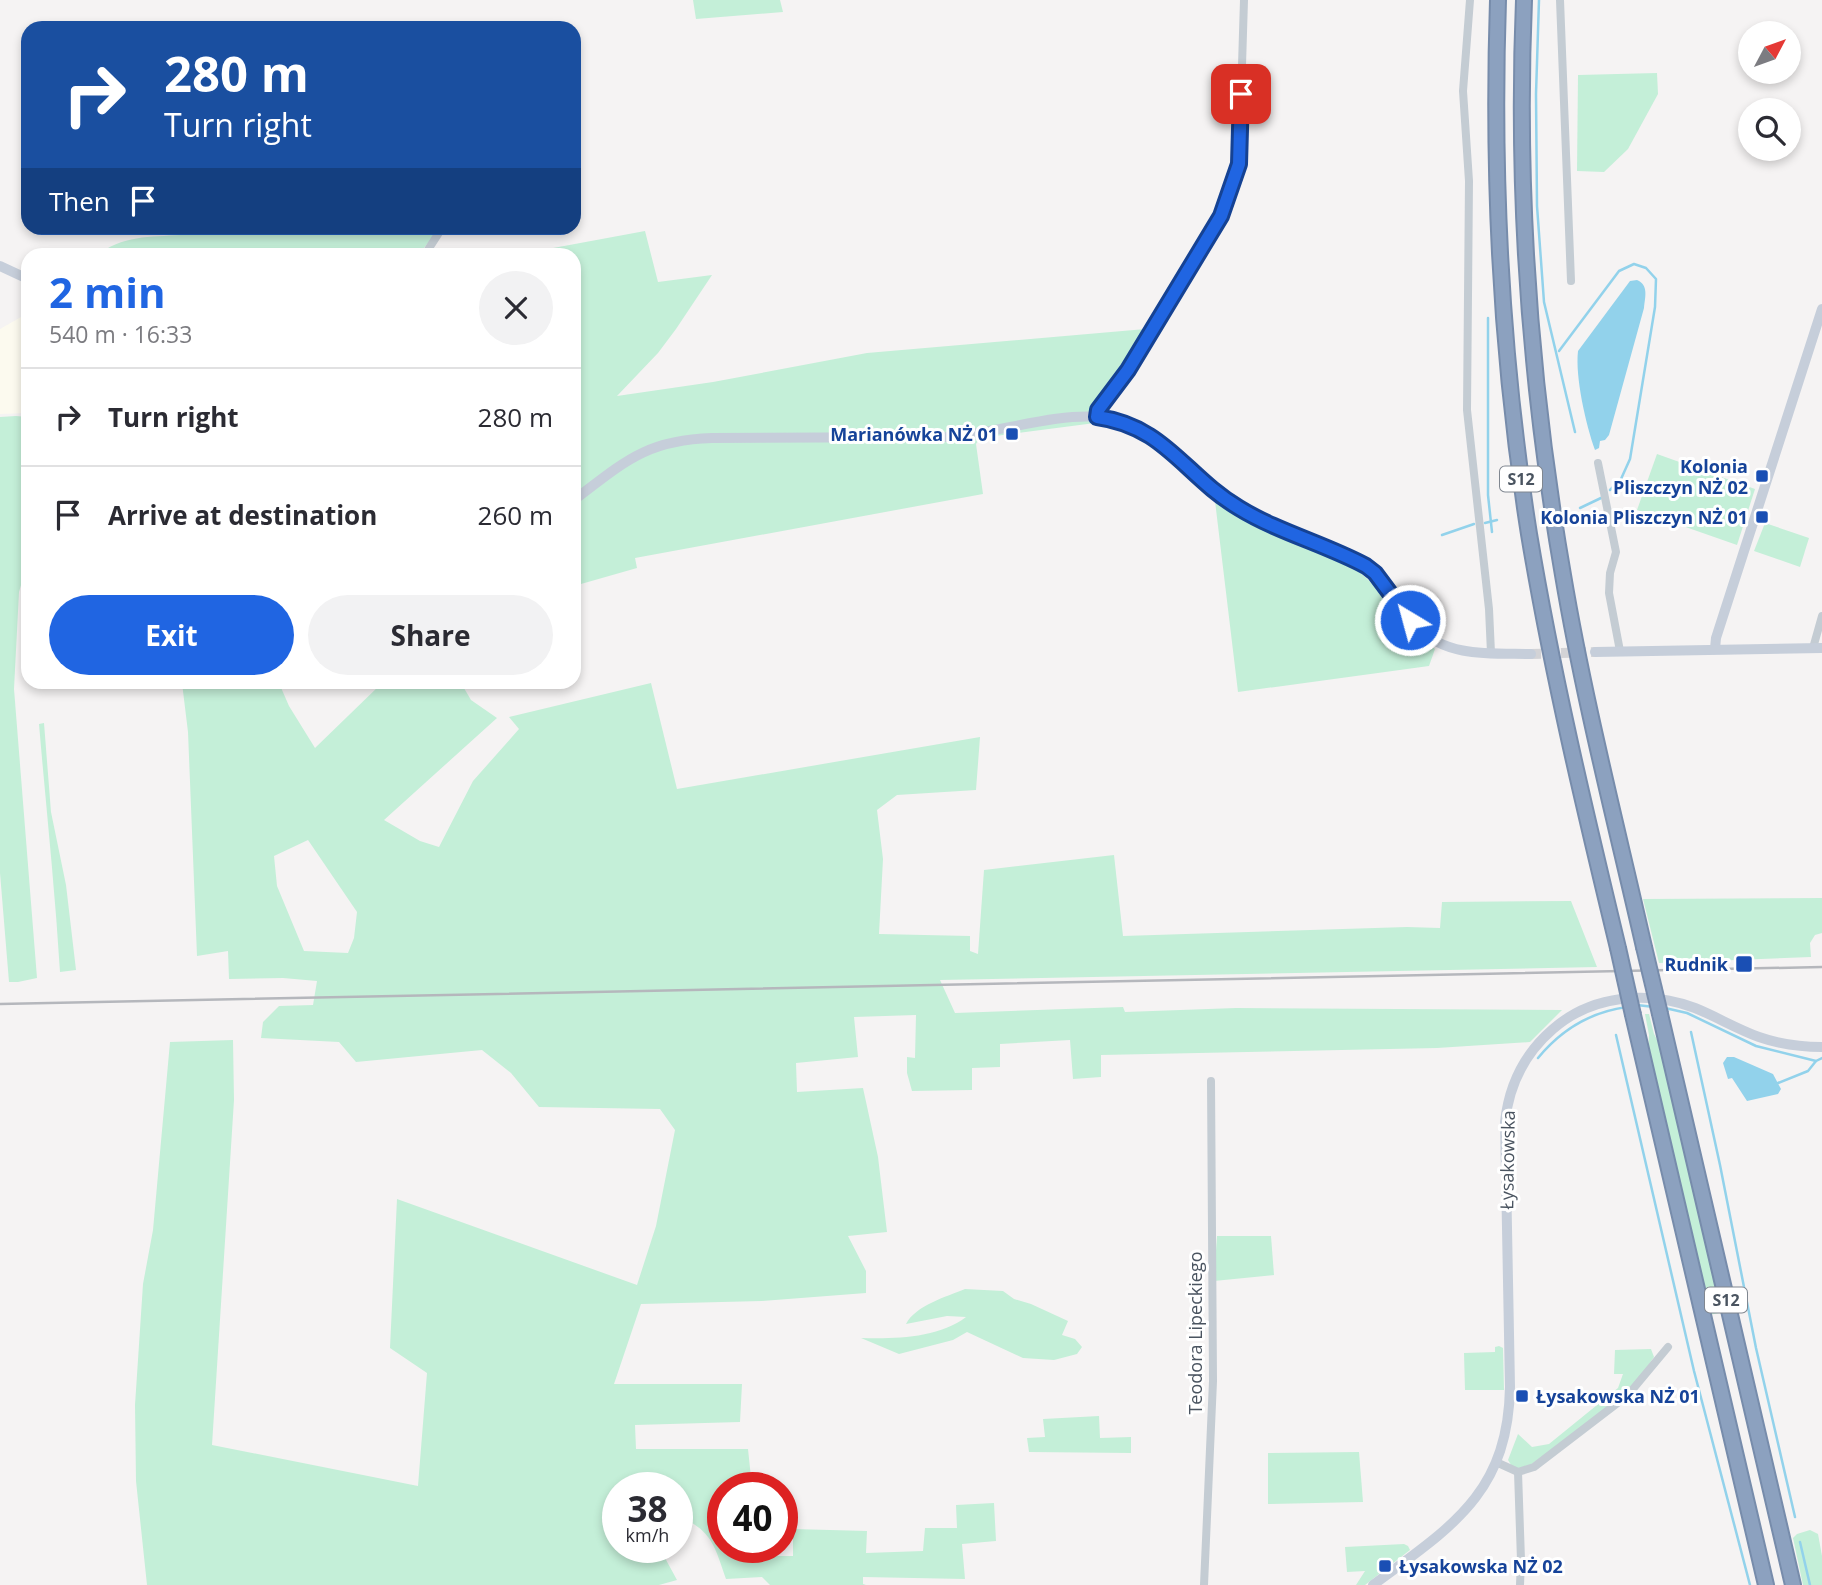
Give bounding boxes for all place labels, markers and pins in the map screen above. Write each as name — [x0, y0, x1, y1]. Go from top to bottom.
pin — [1211, 64, 1271, 124]
place label: Marianówka NŻ 01 — [830, 422, 998, 446]
marker: Marianówka NŻ 01 — [1004, 426, 1020, 442]
place label: Kolonia Pliszczyn NŻ 02 — [1613, 454, 1748, 499]
marker: Kolonia Pliszczyn NŻ 02 — [1754, 468, 1770, 484]
place label: Kolonia Pliszczyn NŻ 01 — [1540, 505, 1748, 529]
marker: Kolonia Pliszczyn NŻ 01 — [1754, 509, 1770, 525]
place label: Rudnik — [1664, 952, 1729, 976]
marker: Rudnik — [1734, 954, 1754, 974]
place label: Łysakowska NŻ 01 — [1536, 1384, 1700, 1408]
marker: Łysakowska NŻ 01 — [1514, 1388, 1530, 1404]
place label: Łysakowska NŻ 02 — [1399, 1554, 1563, 1578]
marker: Łysakowska NŻ 02 — [1377, 1558, 1393, 1574]

